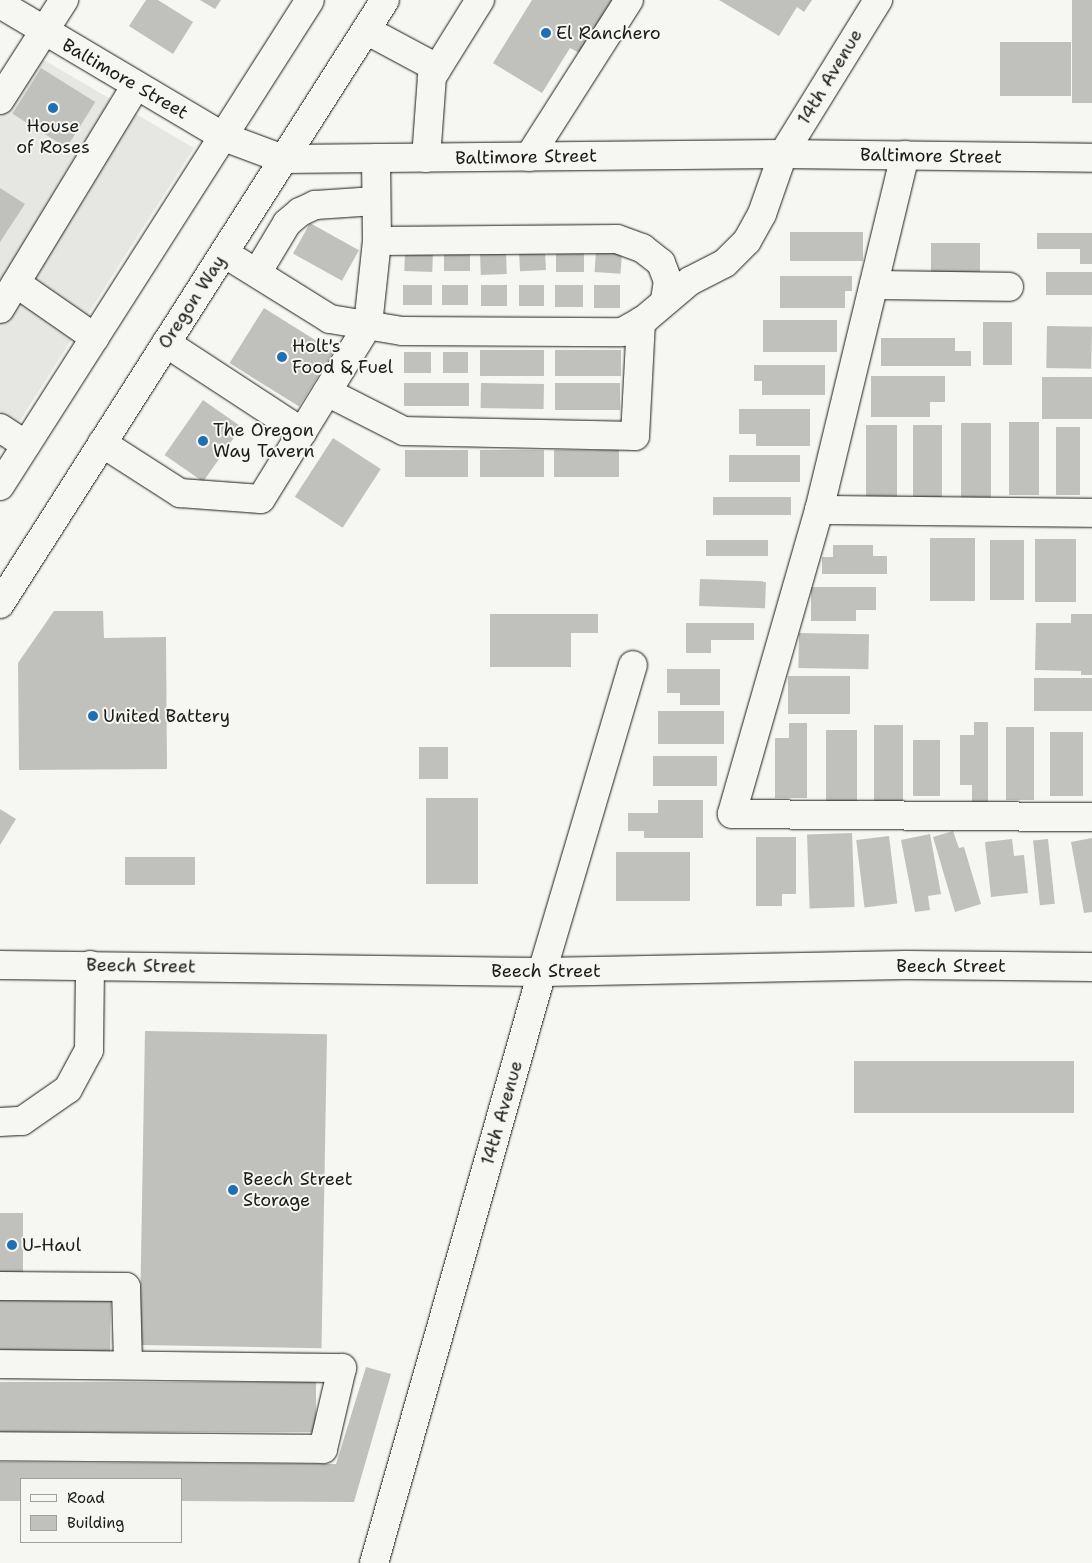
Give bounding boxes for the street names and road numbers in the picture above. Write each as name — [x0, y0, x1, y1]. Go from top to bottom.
street label: 14th Avenue — [793, 25, 867, 129]
street label: Baltimore Street — [58, 34, 192, 124]
street label: Baltimore Street — [860, 144, 1002, 168]
street label: Baltimore Street — [455, 145, 597, 169]
street label: Oregon Way — [154, 251, 230, 353]
street label: Beech Street — [86, 954, 196, 978]
street label: Beech Street — [896, 955, 1006, 977]
street label: Beech Street — [491, 960, 601, 982]
street label: 14th Avenue — [477, 1058, 527, 1168]

